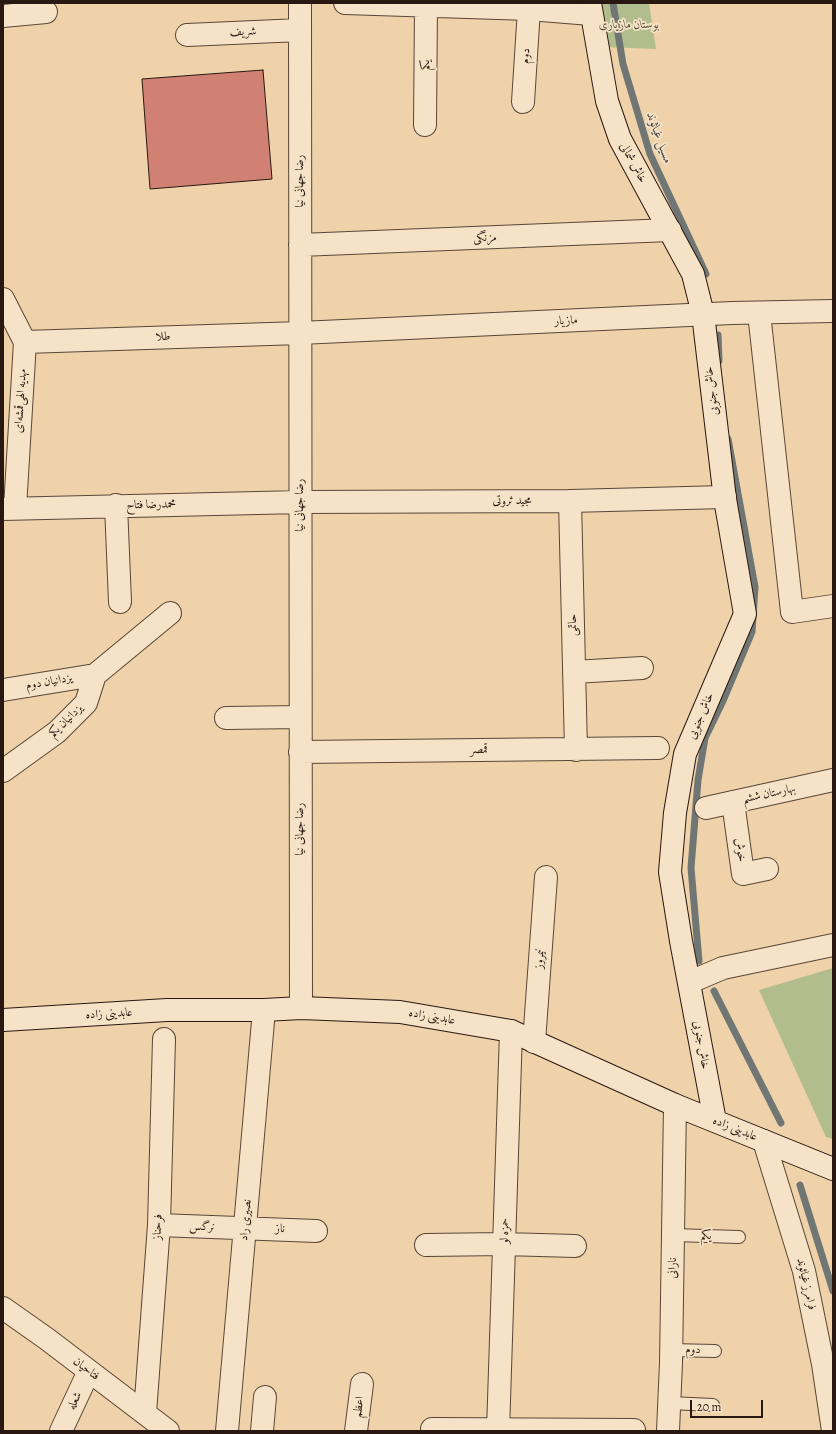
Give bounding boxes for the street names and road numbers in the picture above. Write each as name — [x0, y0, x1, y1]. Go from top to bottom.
street label: شریف — [229, 24, 257, 40]
street label: دوم — [518, 48, 534, 64]
street label: یکم — [419, 60, 433, 70]
street label: خاش شمالی — [616, 140, 650, 186]
street label: رضا جهانی نیا — [293, 155, 307, 207]
street label: مزنگی — [473, 230, 497, 246]
street label: مازیار — [554, 313, 578, 329]
street label: طلا — [155, 330, 171, 344]
street label: خاش جنوبی — [702, 366, 722, 416]
street label: مهدیه الهی‌قمشه‌ای — [12, 368, 30, 434]
street label: رضا جهانی نیا — [293, 479, 307, 531]
street label: مجید ثروتی — [492, 494, 532, 508]
street label: محمدرضا فتاح — [126, 497, 176, 513]
street label: حاتمی — [566, 614, 580, 636]
street label: یزدانیان دوم — [25, 671, 73, 693]
street label: خاش جنوبی — [685, 691, 717, 741]
street label: یزدانیان یکم — [46, 701, 86, 741]
street label: قمصر — [470, 743, 488, 757]
street label: بهارستان ششم — [741, 781, 797, 807]
street label: رضا جهانی نیا — [293, 803, 307, 855]
street label: خوش — [731, 837, 749, 863]
street label: نیمروز — [532, 949, 548, 969]
street label: عابدینی زاده — [85, 1006, 133, 1022]
street label: عابدینی زاده — [408, 1006, 456, 1028]
street label: خاش جنوبی — [690, 1020, 712, 1070]
street label: عابدینی زاده — [710, 1114, 760, 1144]
street label: نصیری راد — [237, 1199, 255, 1241]
street label: فرحناز — [150, 1214, 166, 1240]
street label: حمزه لو — [497, 1218, 513, 1244]
street label: نرگس — [189, 1219, 215, 1235]
street label: ناز — [275, 1222, 285, 1236]
street label: یکم — [700, 1229, 712, 1243]
street label: نارانی — [666, 1257, 680, 1279]
street label: فرامرز غیاثوند — [793, 1257, 819, 1311]
street label: دوم — [685, 1343, 701, 1357]
street label: فتاحیان — [70, 1354, 102, 1384]
street label: شعله — [65, 1390, 85, 1412]
street label: اعظم — [351, 1396, 367, 1418]

